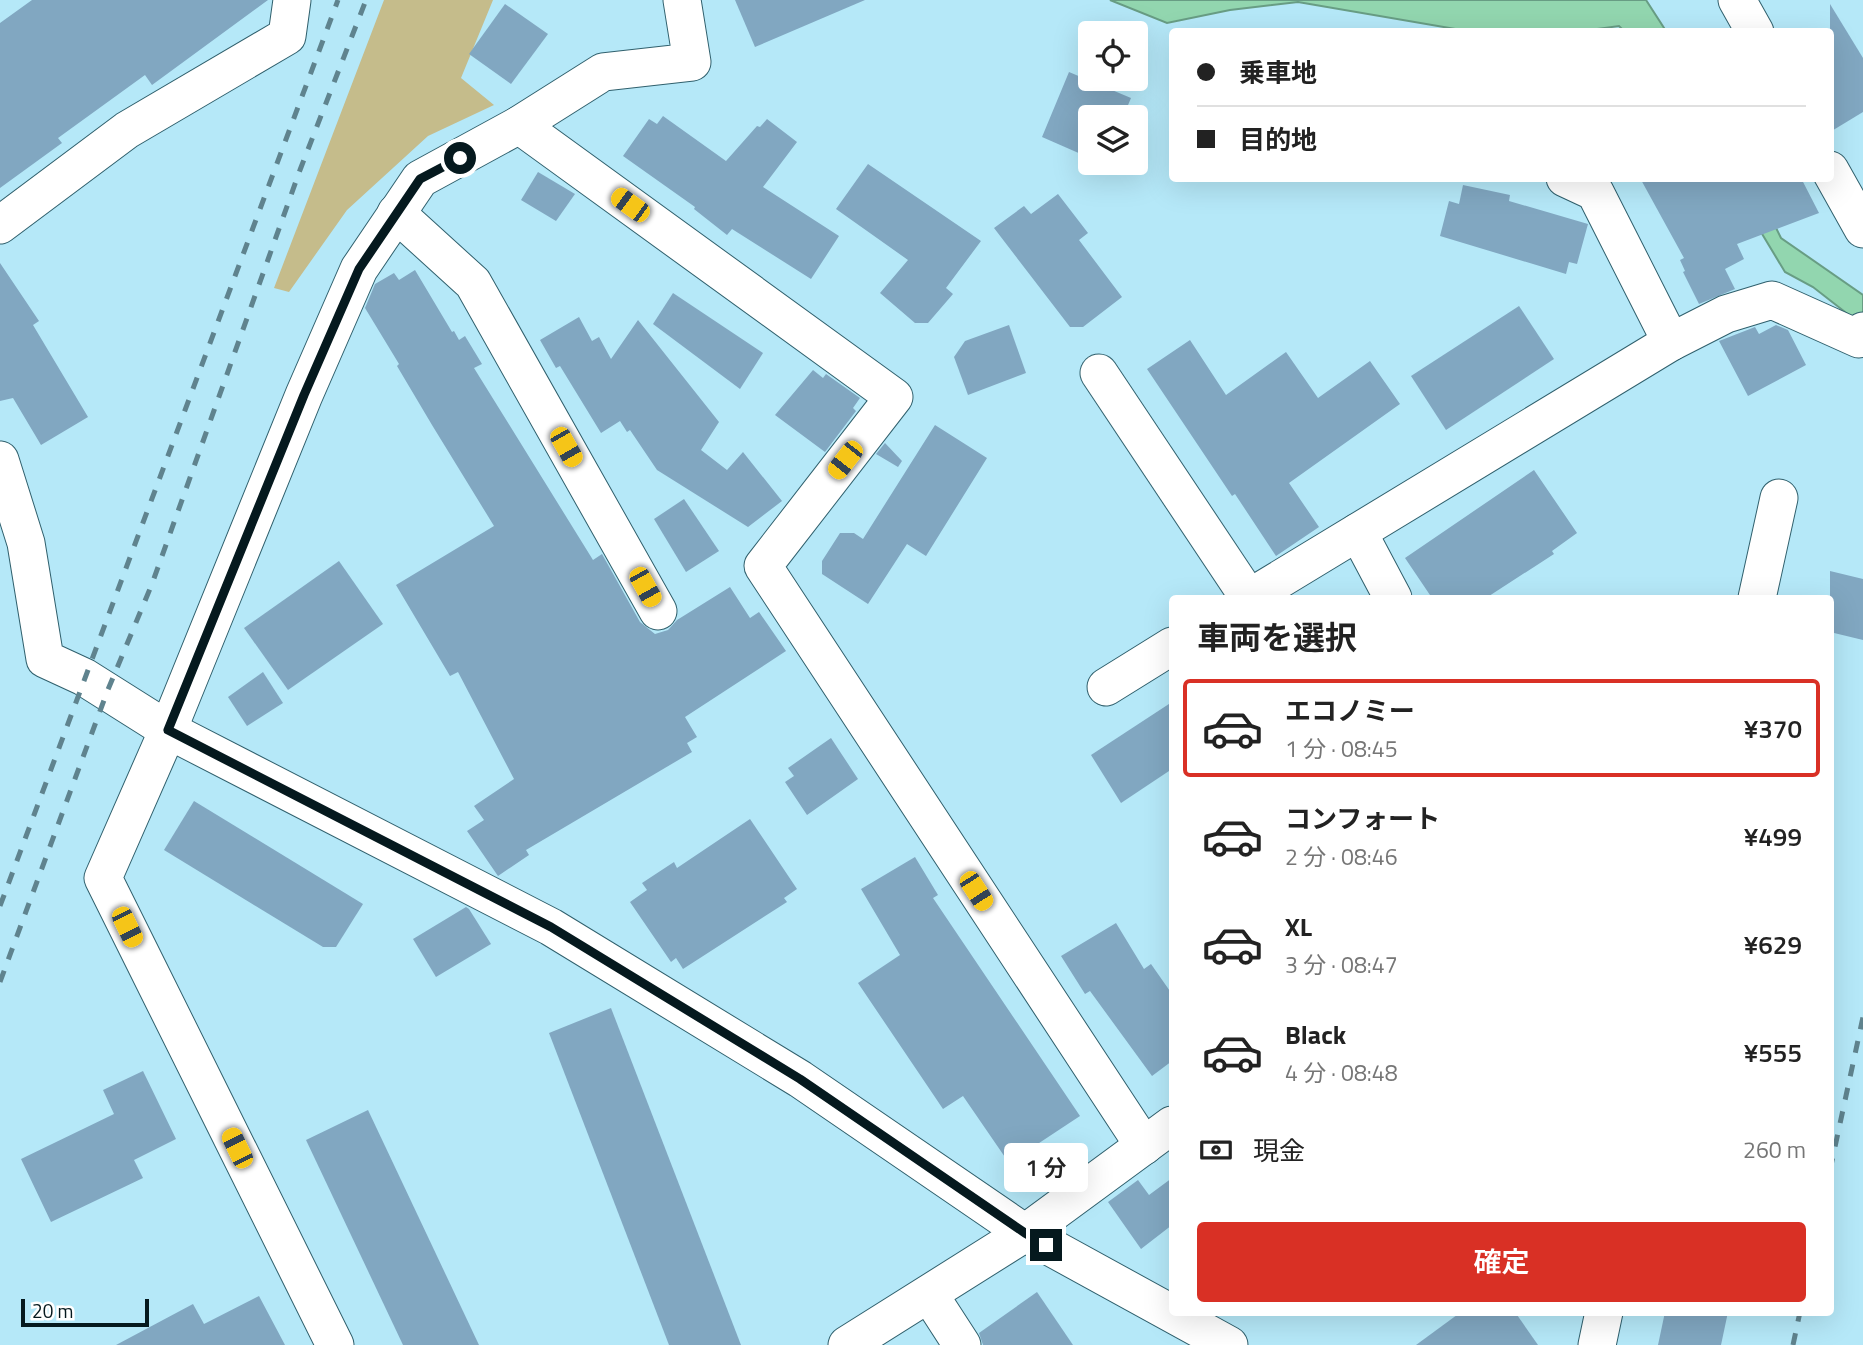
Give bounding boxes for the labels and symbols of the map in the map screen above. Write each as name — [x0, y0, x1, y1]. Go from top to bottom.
route start — [444, 142, 476, 174]
car — [607, 184, 654, 226]
car — [547, 424, 586, 470]
car — [824, 437, 867, 483]
car — [626, 564, 665, 610]
car — [956, 868, 997, 914]
car — [109, 904, 146, 950]
car — [219, 1125, 256, 1171]
callout: 1 分 — [1004, 1144, 1088, 1192]
route end — [1030, 1229, 1062, 1261]
scale bar — [21, 1296, 149, 1328]

